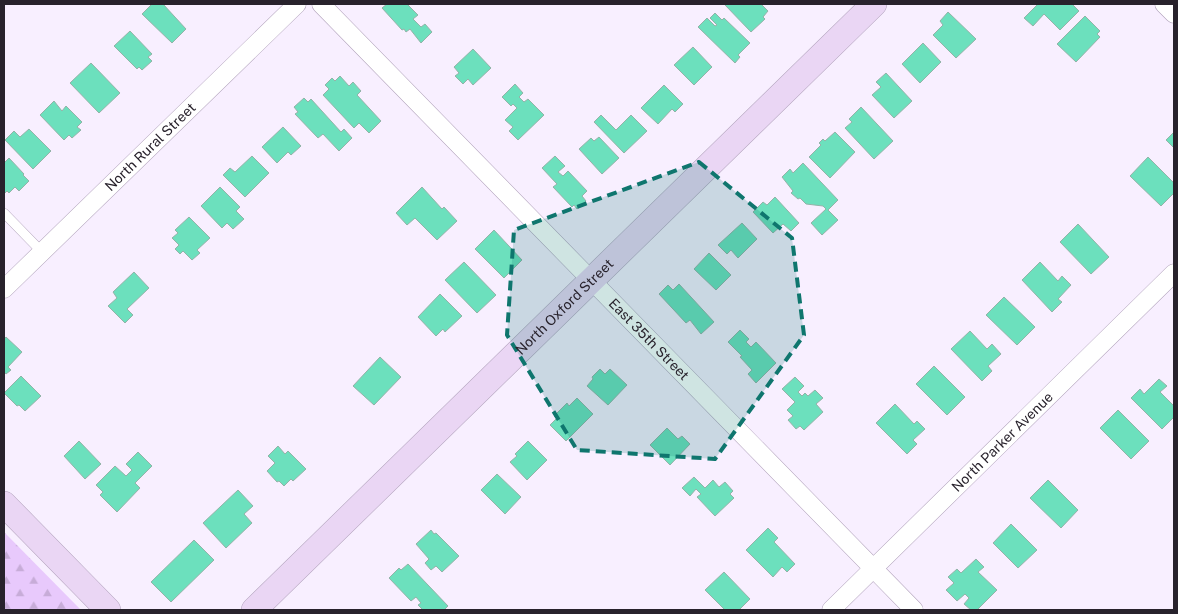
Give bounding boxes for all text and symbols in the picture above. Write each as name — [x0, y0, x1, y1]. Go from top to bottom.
street label: North Rural Street — [102, 99, 199, 194]
street label: North Oxford Street — [512, 255, 616, 358]
street label: East 35th Street — [606, 295, 692, 383]
street label: North Parker Avenue — [948, 389, 1056, 495]

